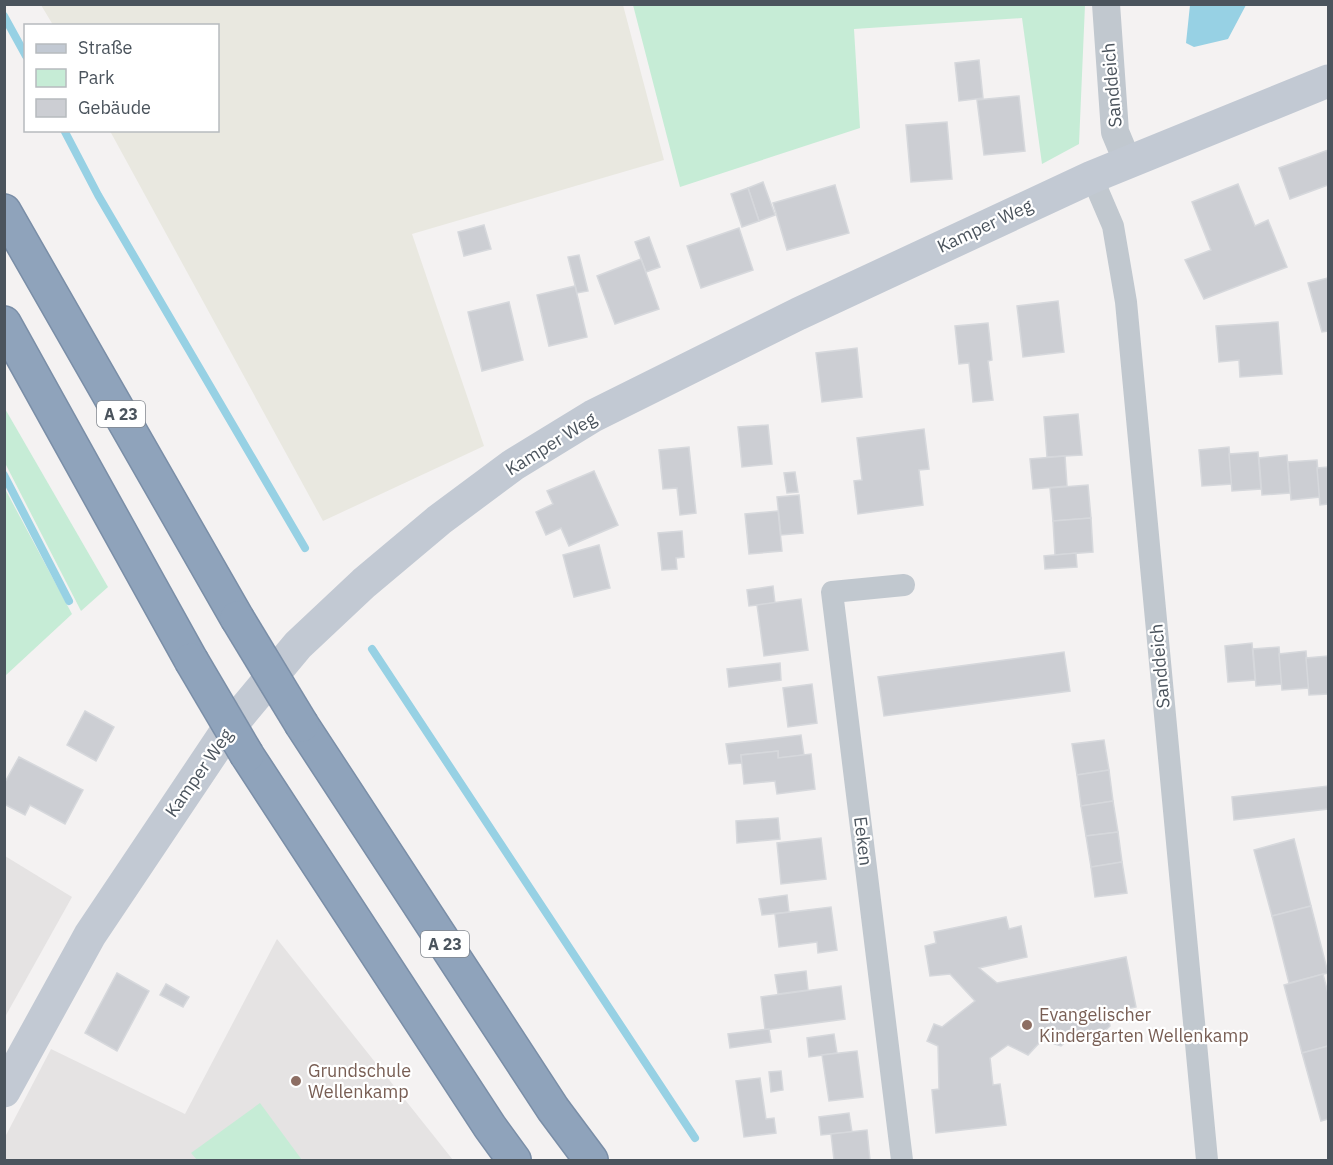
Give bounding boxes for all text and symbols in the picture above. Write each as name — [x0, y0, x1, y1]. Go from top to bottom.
legend — [24, 24, 219, 132]
text: Straße — [78, 36, 132, 59]
street label: Sanddeich — [1096, 42, 1127, 128]
text: Park — [78, 66, 115, 89]
text: Gebäude — [78, 96, 151, 119]
street label: Kamper Weg — [933, 193, 1037, 258]
road number: A 23 — [97, 401, 145, 427]
street label: Kamper Weg — [501, 406, 601, 481]
street label: Sanddeich — [1144, 623, 1175, 709]
street label: Kamper Weg — [160, 724, 238, 821]
street label: Eeken — [849, 815, 878, 867]
road number: A 23 — [421, 931, 469, 957]
place label: Evangelischer Kindergarten Wellenkamp — [1039, 1003, 1249, 1047]
marker: Evangelischer Kindergarten Wellenkamp — [1020, 1018, 1034, 1032]
place label: Grundschule Wellenkamp — [308, 1059, 411, 1103]
marker: Grundschule Wellenkamp — [289, 1074, 303, 1088]

